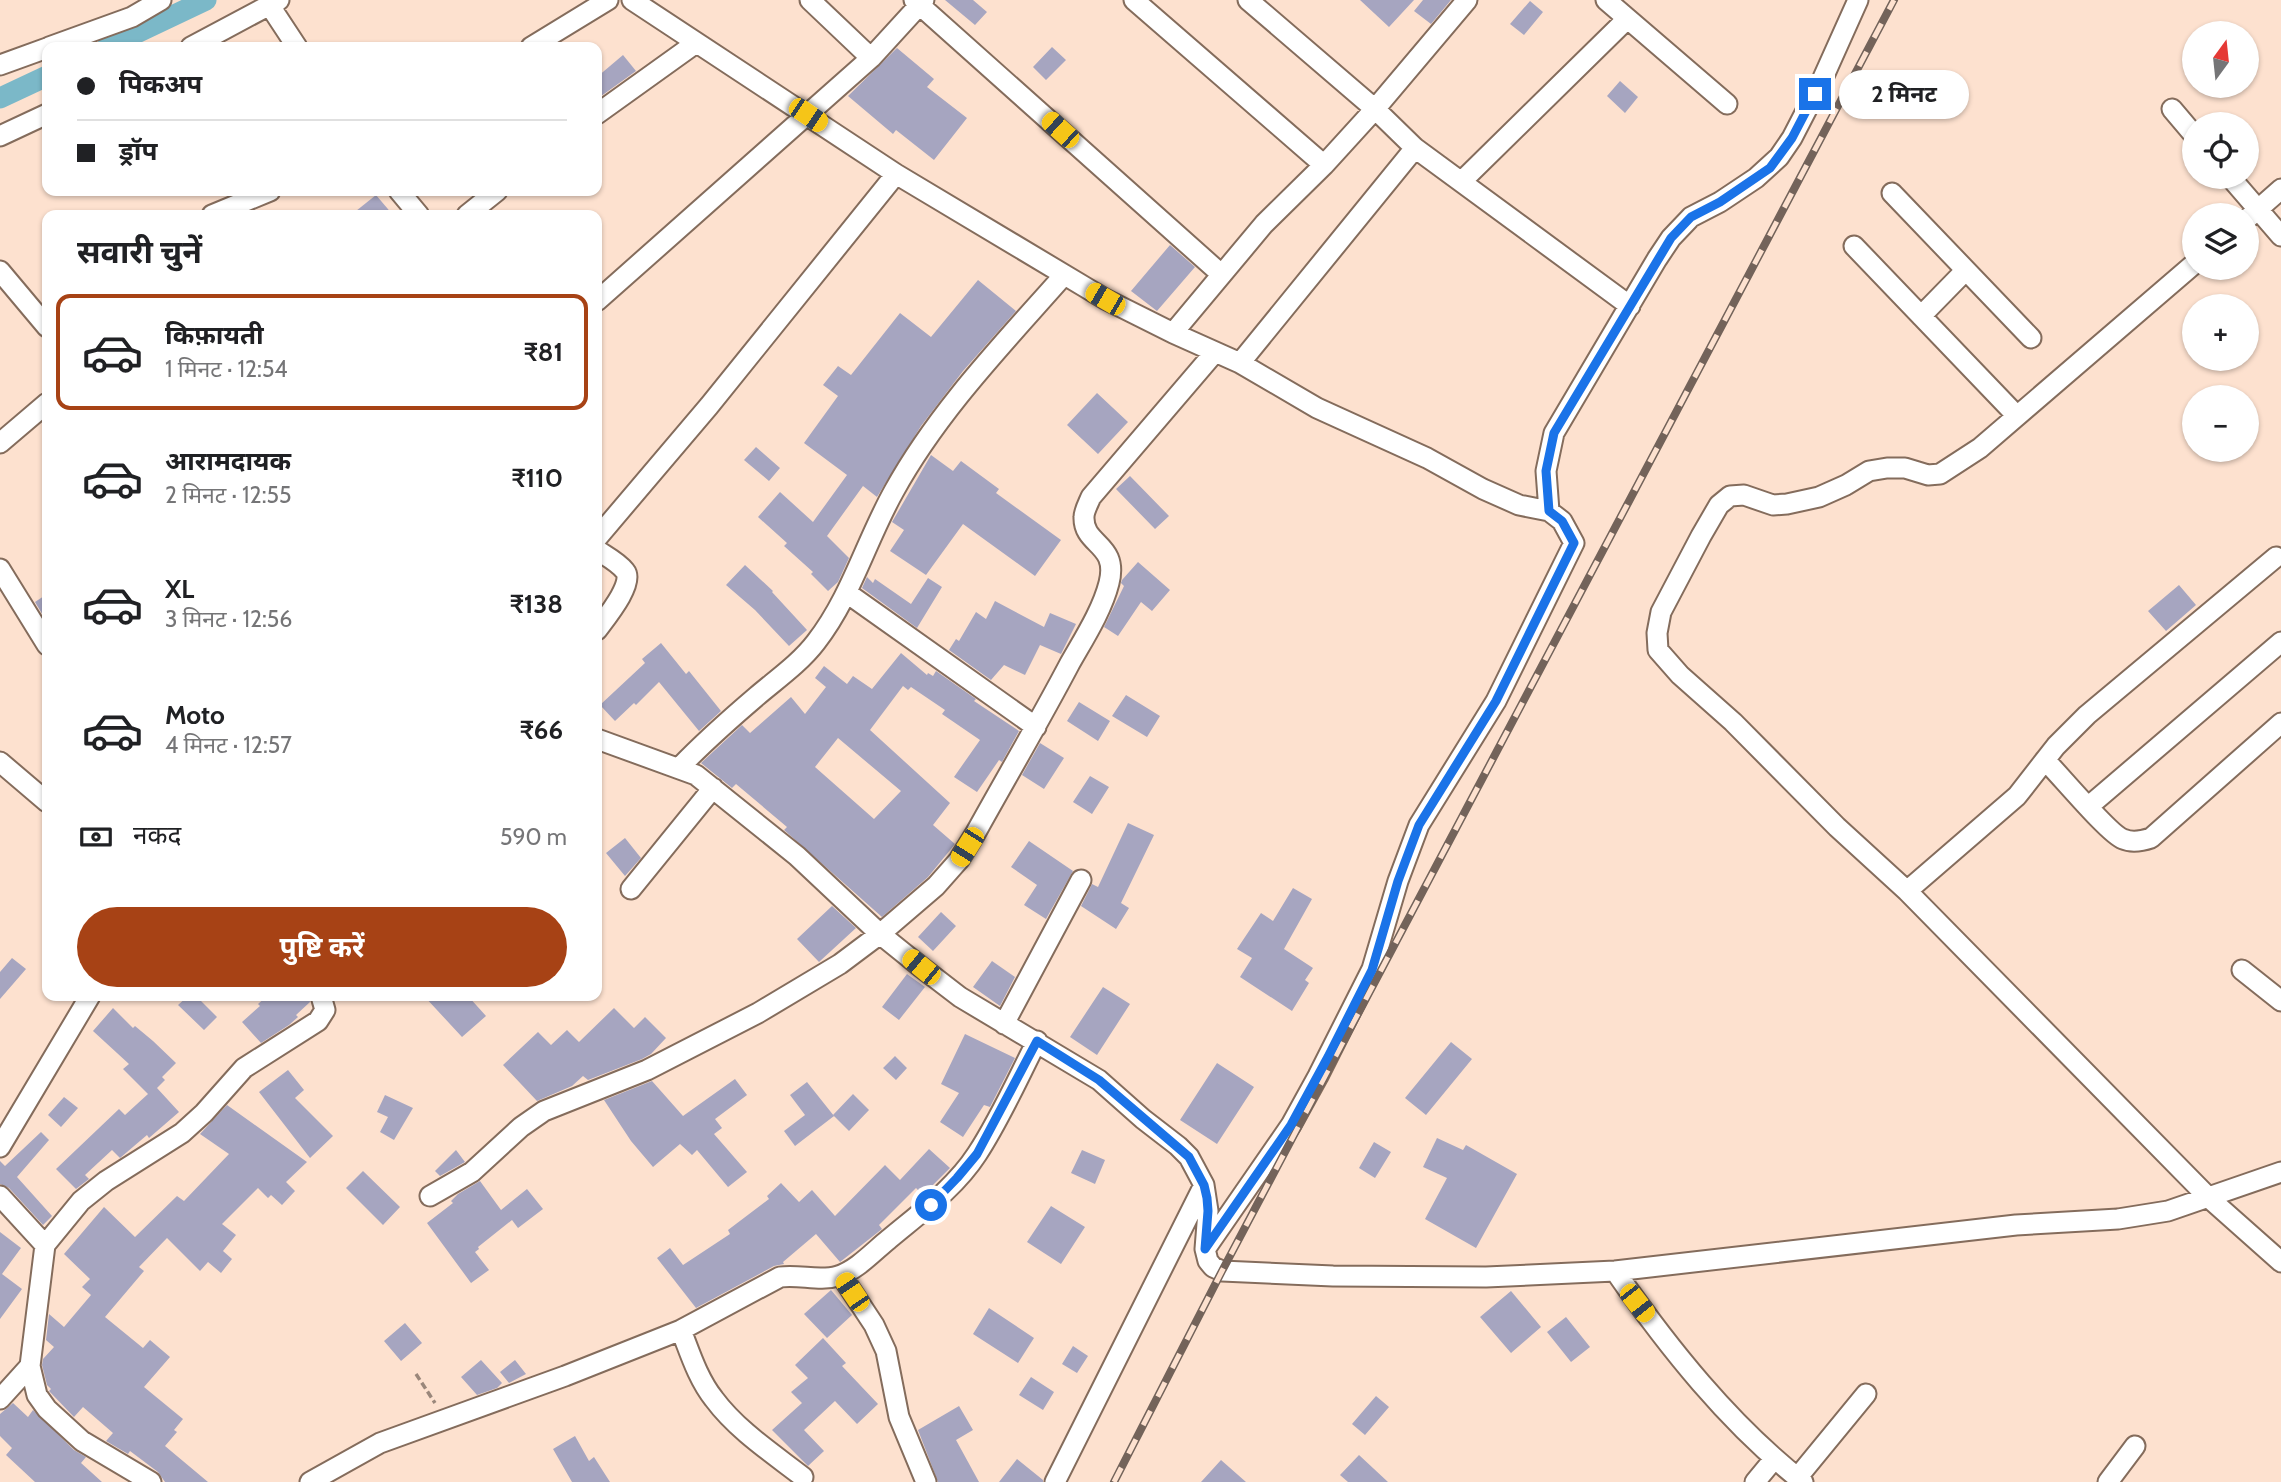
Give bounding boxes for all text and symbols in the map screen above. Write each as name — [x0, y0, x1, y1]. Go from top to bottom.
north arrow — [2182, 21, 2259, 98]
map controls — [2182, 21, 2259, 462]
text: पिकअप — [119, 68, 202, 100]
callout: 2 मिनट — [1840, 70, 1969, 119]
route end — [1799, 78, 1831, 110]
text: 2 मिनट — [1871, 80, 1937, 108]
car — [785, 95, 832, 135]
car — [1038, 108, 1083, 152]
button: locate — [2182, 112, 2259, 189]
text: ड्रॉप — [119, 135, 157, 167]
button: layers — [2182, 203, 2259, 280]
text: सवारी चुनें — [77, 232, 202, 271]
car — [1082, 279, 1129, 319]
button: + — [2182, 294, 2259, 371]
text: किफ़ायती — [165, 319, 264, 351]
icon: car — [81, 321, 144, 384]
text: ₹81 — [524, 336, 563, 368]
text: 1 मिनट · 12:54 — [165, 355, 288, 383]
button: − — [2182, 385, 2259, 462]
text: आरामदायक — [165, 445, 291, 477]
icon: car — [81, 447, 144, 510]
text: ₹110 — [511, 462, 563, 494]
text: 2 मिनट · 12:55 — [165, 481, 291, 509]
icon: car — [81, 573, 144, 636]
text: XL — [165, 573, 194, 605]
text: ₹138 — [510, 588, 563, 620]
text: 3 मिनट · 12:56 — [165, 605, 292, 633]
icon: car — [81, 699, 144, 762]
text: Moto — [165, 699, 225, 731]
text: ₹66 — [520, 714, 563, 746]
text: 4 मिनट · 12:57 — [165, 731, 292, 759]
icon: cash — [77, 818, 115, 856]
text: नकद — [133, 819, 181, 851]
text: 590 m — [500, 823, 567, 851]
car — [947, 824, 988, 870]
button: पुष्टि करें — [77, 907, 567, 987]
car — [899, 946, 944, 988]
route start — [915, 1189, 947, 1221]
car — [832, 1269, 873, 1315]
car — [1616, 1280, 1659, 1326]

